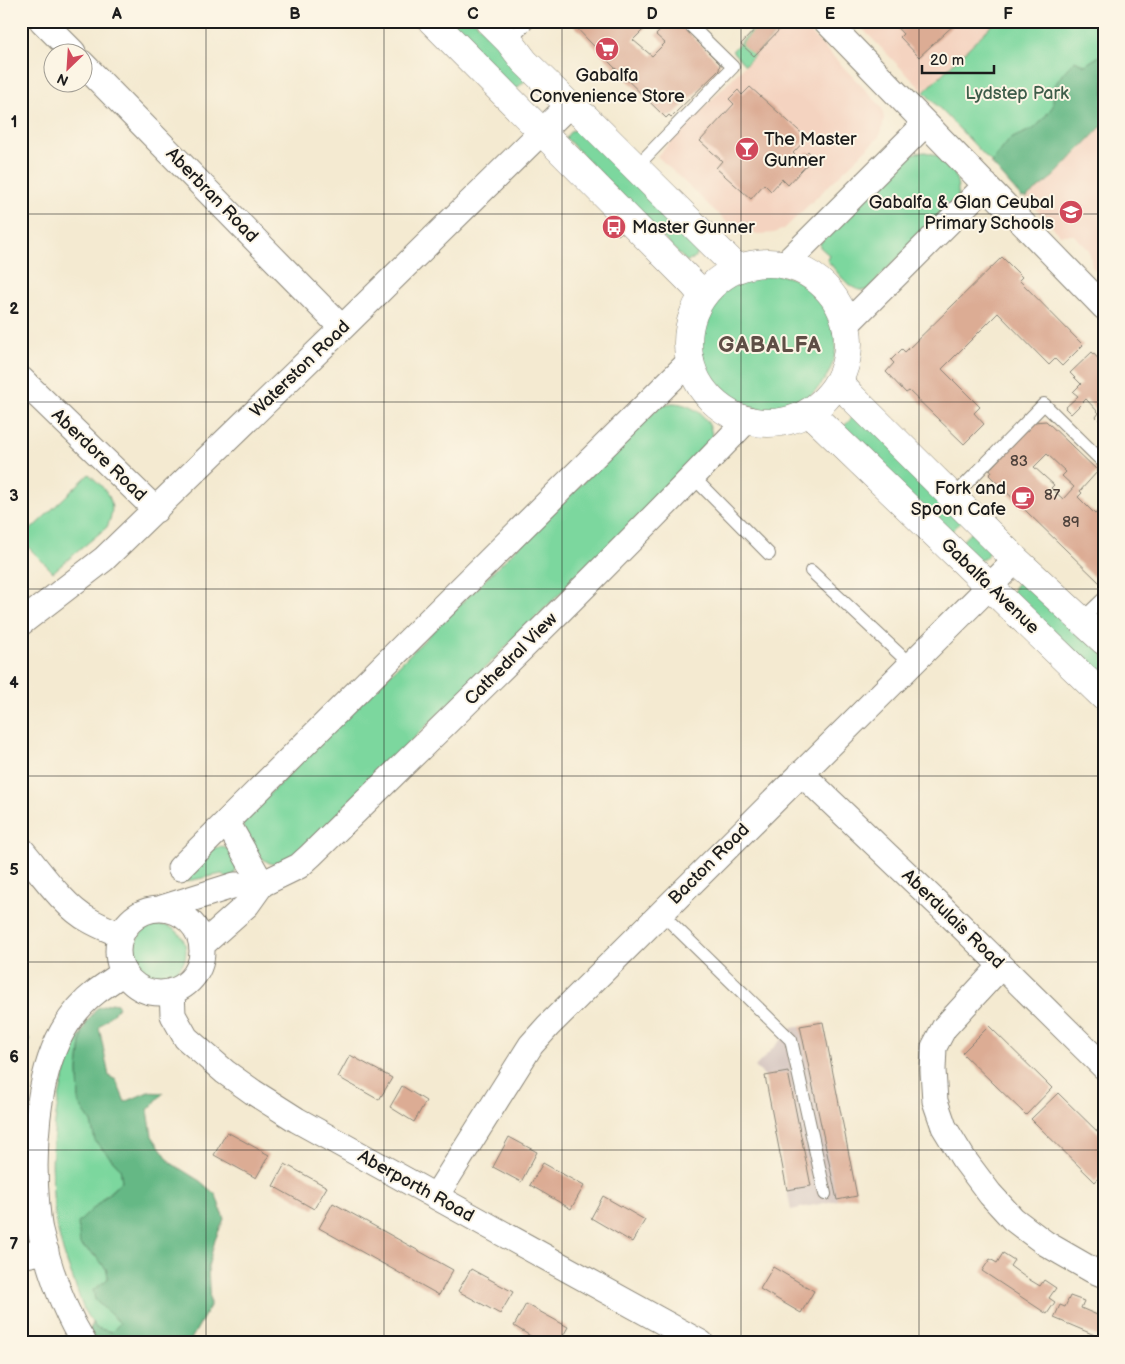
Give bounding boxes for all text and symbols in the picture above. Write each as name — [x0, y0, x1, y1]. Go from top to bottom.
text: A — [111, 5, 122, 24]
text: B — [289, 5, 301, 24]
text: C — [467, 5, 479, 24]
text: D — [646, 5, 658, 24]
text: E — [825, 5, 835, 24]
text: F — [1003, 5, 1013, 24]
supermarket icon: Gabalfa Convenience Store — [594, 36, 620, 62]
north arrow — [42, 42, 92, 92]
scale bar — [922, 42, 995, 74]
text: 20 m — [930, 51, 964, 70]
place label: Gabalfa Convenience Store — [529, 65, 685, 107]
text: N — [54, 69, 71, 89]
park label: Lydstep Park — [965, 83, 1069, 104]
text: 1 — [11, 113, 17, 132]
place label: The Master Gunner — [764, 129, 857, 171]
bar icon: The Master Gunner — [734, 136, 760, 162]
street label: Aberbran Road — [162, 143, 262, 247]
place label: Gabalfa & Glan Ceubal Primary Schools — [869, 192, 1054, 234]
school or university icon: Gabalfa & Glan Ceubal Primary Schools — [1058, 199, 1084, 225]
bus stop icon: Master Gunner — [601, 214, 627, 240]
place label: Master Gunner — [632, 217, 755, 238]
text: 2 — [9, 300, 19, 319]
street label: Waterston Road — [246, 316, 354, 422]
district label: GABALFA — [718, 332, 822, 359]
street label: Aberdore Road — [47, 404, 151, 506]
house number: 83 — [1010, 452, 1028, 471]
place label: Fork and Spoon Cafe — [911, 478, 1006, 520]
cafe icon: Fork and Spoon Cafe — [1010, 485, 1036, 511]
house number: 87 — [1044, 486, 1061, 505]
text: 3 — [9, 487, 19, 506]
house number: 89 — [1062, 513, 1080, 532]
street label: Gabalfa Avenue — [937, 534, 1044, 638]
street label: Cathedral View — [460, 608, 562, 710]
text: 4 — [9, 674, 19, 693]
street label: Bacton Road — [664, 819, 754, 909]
text: 5 — [9, 861, 19, 880]
street label: Aberdulais Road — [898, 865, 1008, 973]
text: 6 — [9, 1048, 19, 1067]
street label: Aberporth Road — [354, 1145, 478, 1227]
text: 7 — [10, 1235, 19, 1254]

